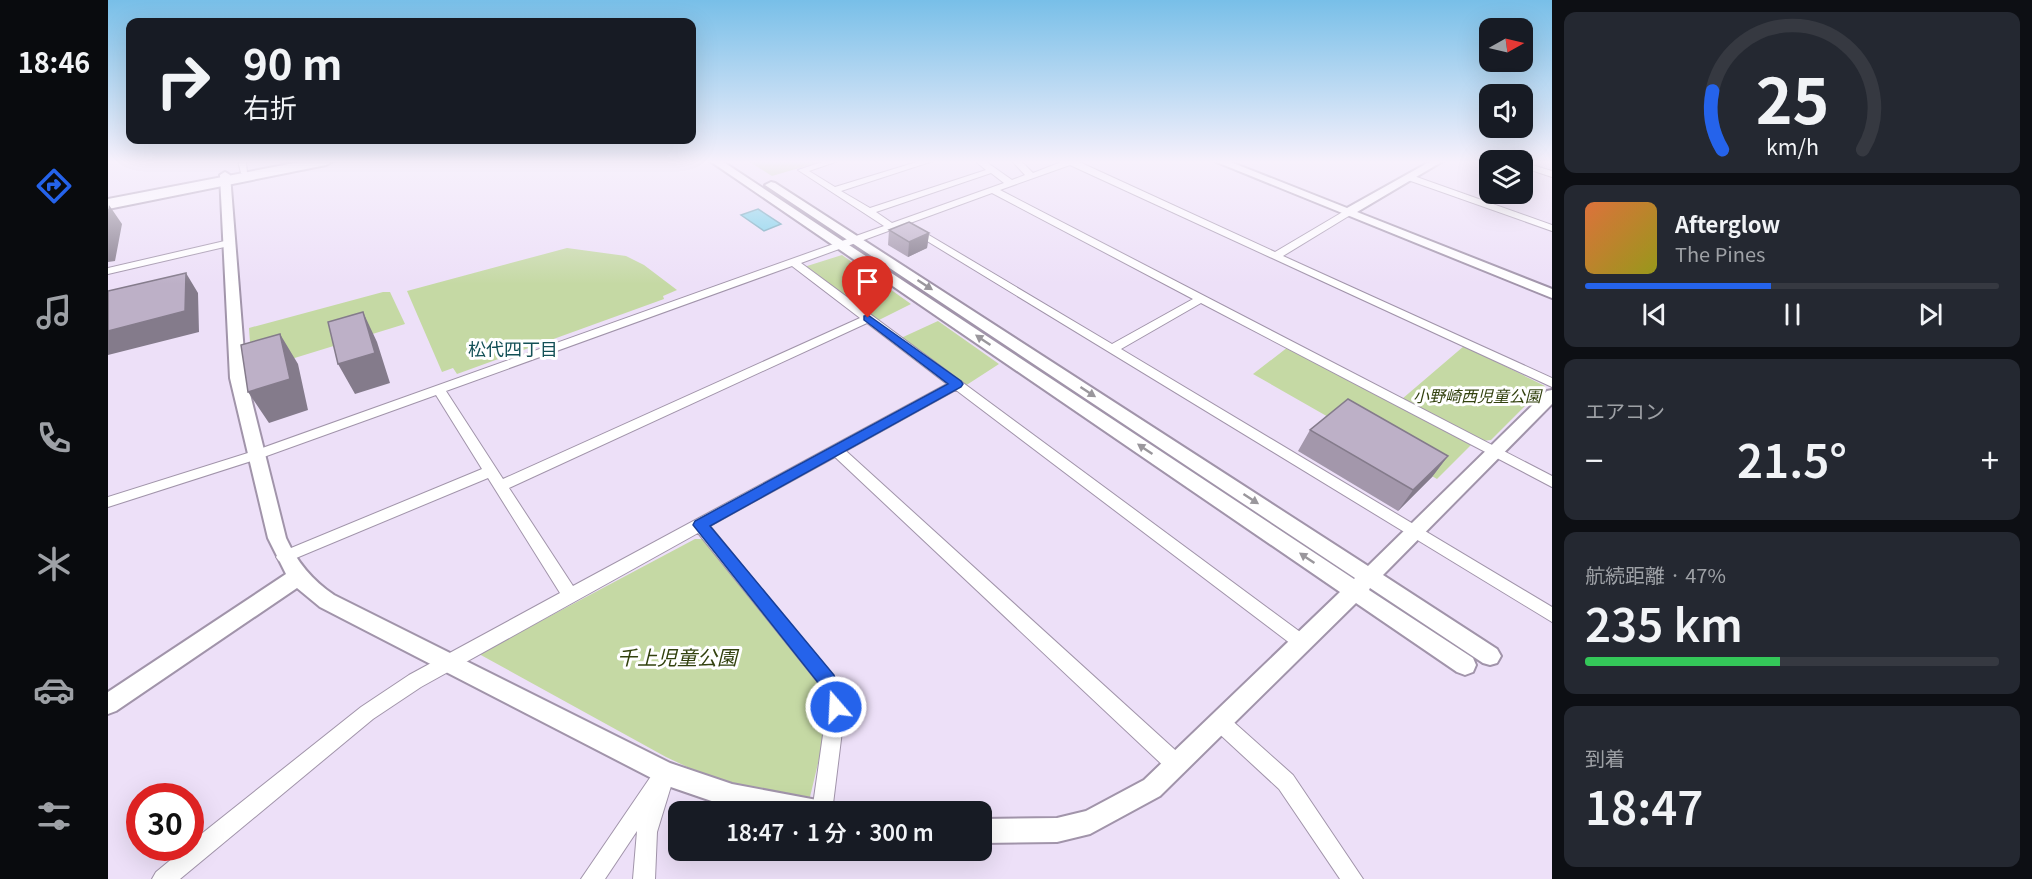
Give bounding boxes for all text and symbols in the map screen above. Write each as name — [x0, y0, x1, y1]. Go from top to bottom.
north arrow — [1479, 18, 1533, 72]
map controls — [1479, 18, 1533, 204]
text: 90 m — [243, 31, 343, 92]
text: 18:46 — [18, 42, 90, 81]
icon: right — [144, 42, 222, 120]
text: 25 — [1755, 52, 1829, 142]
button: sound — [1479, 84, 1533, 138]
text: 右折 — [243, 87, 297, 126]
text: km/h — [1765, 130, 1819, 161]
button: layers — [1479, 150, 1533, 204]
icon: directions — [33, 165, 75, 207]
text: Afterglow — [1675, 207, 1780, 239]
text: The Pines — [1675, 239, 1765, 268]
pin — [842, 256, 893, 318]
icon: arrive — [851, 265, 884, 298]
one-way arrow — [917, 279, 933, 290]
icon: music — [33, 291, 75, 333]
icon: previous — [1638, 298, 1671, 331]
icon: pause — [1776, 298, 1809, 331]
icon: next — [1914, 298, 1947, 331]
district label: 松代四丁目 — [468, 335, 558, 361]
one-way arrow — [975, 335, 991, 346]
park label: 小野崎西児童公園 — [1413, 383, 1543, 407]
one-way arrow — [1079, 386, 1095, 398]
text: エアコン — [1585, 396, 1665, 425]
icon: phone — [33, 417, 75, 459]
text: 21.5° — [1737, 426, 1847, 491]
text: − — [1585, 435, 1603, 483]
text: + — [1981, 435, 1999, 483]
one-way arrow — [1137, 444, 1153, 455]
one-way arrow — [1242, 493, 1258, 505]
icon: climate — [33, 543, 75, 585]
one-way arrow — [1299, 552, 1315, 564]
text: 航続距離 · 47% — [1585, 560, 1726, 589]
text: 235 km — [1585, 590, 1743, 655]
park label: 千上児童公園 — [617, 642, 740, 671]
icon: car — [33, 669, 75, 711]
position arrow — [804, 675, 868, 739]
text: 到着 — [1585, 743, 1625, 772]
text: 18:47 — [1585, 773, 1703, 838]
speed limit sign: 30 — [126, 783, 204, 861]
icon: filters — [33, 795, 75, 837]
text: 18:47 · 1 分 · 300 m — [726, 815, 934, 847]

